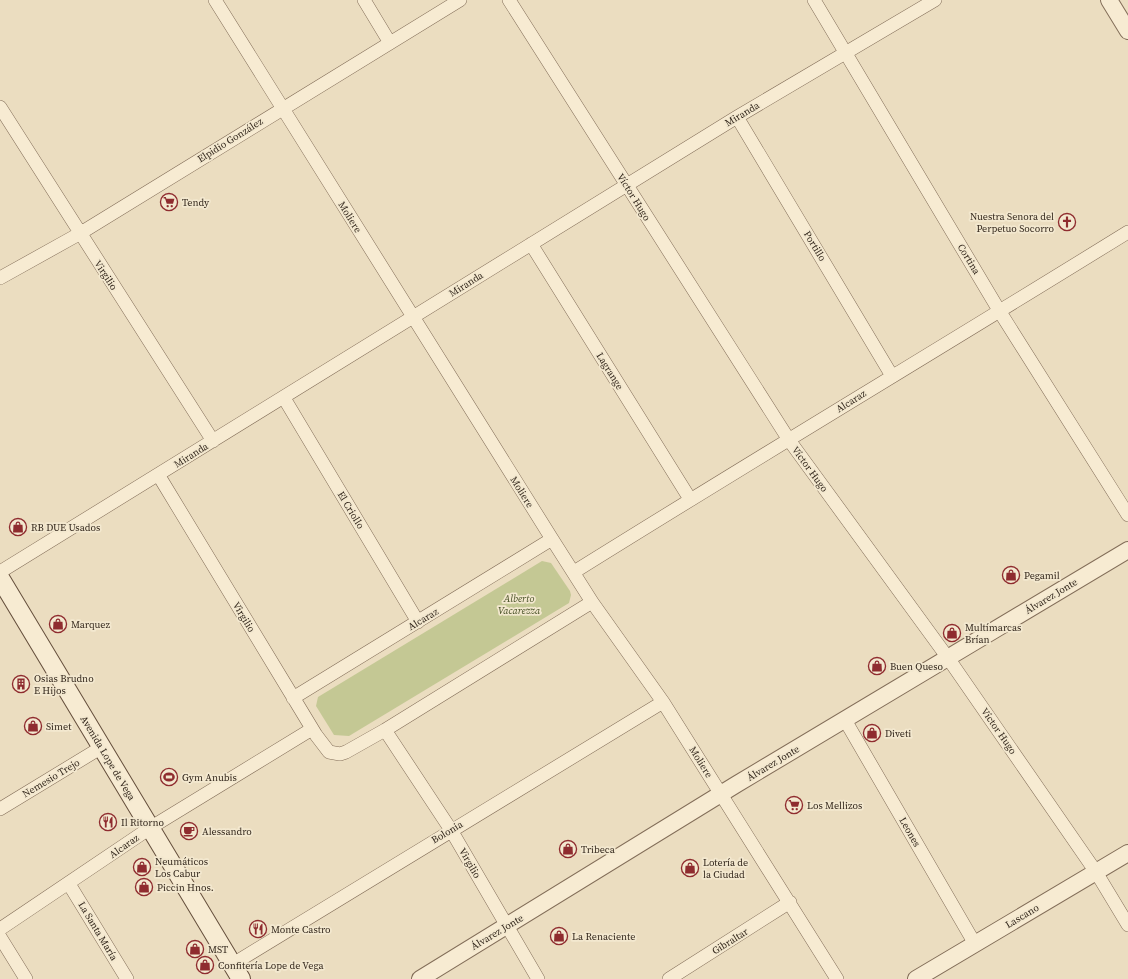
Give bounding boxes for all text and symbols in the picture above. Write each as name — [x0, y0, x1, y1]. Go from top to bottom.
street label: Miranda — [722, 98, 762, 129]
street label: Elpidio González — [195, 114, 266, 165]
street label: Víctor Hugo — [614, 171, 654, 224]
supermarket icon: Tendy — [159, 192, 179, 212]
place label: Tendy — [182, 196, 210, 209]
street label: Moliere — [335, 199, 365, 235]
place label: Nuestra Senora del Perpetuo Socorro — [970, 210, 1054, 235]
church icon: Nuestra Senora del Perpetuo Socorro — [1057, 212, 1077, 232]
street label: Portillo — [801, 228, 829, 264]
street label: Cortina — [955, 241, 984, 278]
street label: Virgilio — [92, 258, 121, 293]
street label: Miranda — [446, 268, 486, 300]
street label: Lagrange — [593, 350, 627, 392]
street label: Alcaraz — [833, 386, 869, 415]
street label: Miranda — [171, 439, 211, 471]
street label: Víctor Hugo — [789, 444, 831, 495]
street label: Moliere — [507, 474, 537, 510]
street label: El Criollo — [335, 489, 368, 532]
shop icon: RB DUE Usados — [8, 517, 28, 537]
place label: RB DUE Usados — [31, 521, 100, 534]
shop icon: Pegamil — [1001, 565, 1021, 585]
place label: Pegamil — [1024, 569, 1060, 582]
street label: Álvarez Jonte — [1022, 575, 1080, 617]
park label: Alberto Vacarezza — [498, 592, 541, 617]
street label: Virgilio — [230, 599, 258, 635]
street label: Alcaraz — [405, 605, 441, 633]
shop icon: Marquez — [48, 614, 68, 634]
place label: Marquez — [71, 618, 110, 631]
place label: Multímarcas Brían — [965, 621, 1021, 646]
shop icon: Multímarcas Brían — [942, 623, 962, 643]
shop icon: Buen Queso — [867, 656, 887, 676]
place label: Buen Queso — [890, 660, 944, 673]
place label: Osias Brudno E Hijos — [34, 672, 94, 697]
building icon: Osias Brudno E Hijos — [11, 674, 31, 694]
street label: Víctor Hugo — [978, 705, 1020, 757]
street label: Avenida Lope de Vega — [78, 713, 139, 804]
shop icon: Simet — [23, 716, 43, 736]
place label: Simet — [46, 720, 72, 733]
shop icon: Diveti — [862, 723, 882, 743]
place label: Diveti — [885, 727, 911, 740]
street label: Álvarez Jonte — [744, 742, 802, 784]
street label: Moliere — [686, 744, 716, 780]
street label: Nemesio Trejo — [20, 756, 82, 800]
sports icon: Gym Anubis — [159, 767, 179, 787]
place label: Gym Anubis — [182, 771, 237, 784]
supermarket icon: Los Mellizos — [784, 795, 804, 815]
place label: Los Mellizos — [807, 799, 862, 812]
restaurant icon: Il Ritorno — [98, 812, 118, 832]
street label: Leones — [896, 815, 924, 849]
place label: Il Ritorno — [121, 816, 165, 829]
street label: Bolonia — [429, 817, 466, 846]
cafe icon: Alessandro — [179, 821, 199, 841]
place label: Alessandro — [202, 825, 252, 838]
street label: Alcaraz — [107, 831, 142, 861]
shop icon: Tribeca — [558, 839, 578, 859]
place label: Tribeca — [581, 843, 616, 856]
street label: Virgilio — [456, 845, 484, 881]
place label: Neumáticos Los Cabur — [155, 855, 208, 880]
place label: Lotería de la Ciudad — [703, 856, 748, 881]
shop icon: Neumáticos Los Cabur — [132, 857, 152, 877]
shop icon: Lotería de la Ciudad — [680, 858, 700, 878]
shop icon: Piccin Hnos. — [134, 877, 154, 897]
place label: Piccin Hnos. — [157, 881, 214, 894]
street label: La Santa María — [75, 899, 121, 964]
street label: Lascano — [1003, 901, 1042, 931]
street label: Álvarez Jonte — [468, 911, 526, 953]
restaurant icon: Monte Castro — [248, 919, 268, 939]
place label: Monte Castro — [271, 923, 331, 936]
street label: Gibraltar — [709, 924, 751, 957]
shop icon: La Renaciente — [549, 926, 569, 946]
place label: La Renaciente — [572, 930, 635, 943]
shop icon: MST — [185, 939, 205, 959]
place label: MST — [208, 943, 228, 956]
shop icon: Confitería Lope de Vega — [195, 955, 215, 975]
place label: Confitería Lope de Vega — [218, 959, 324, 972]

